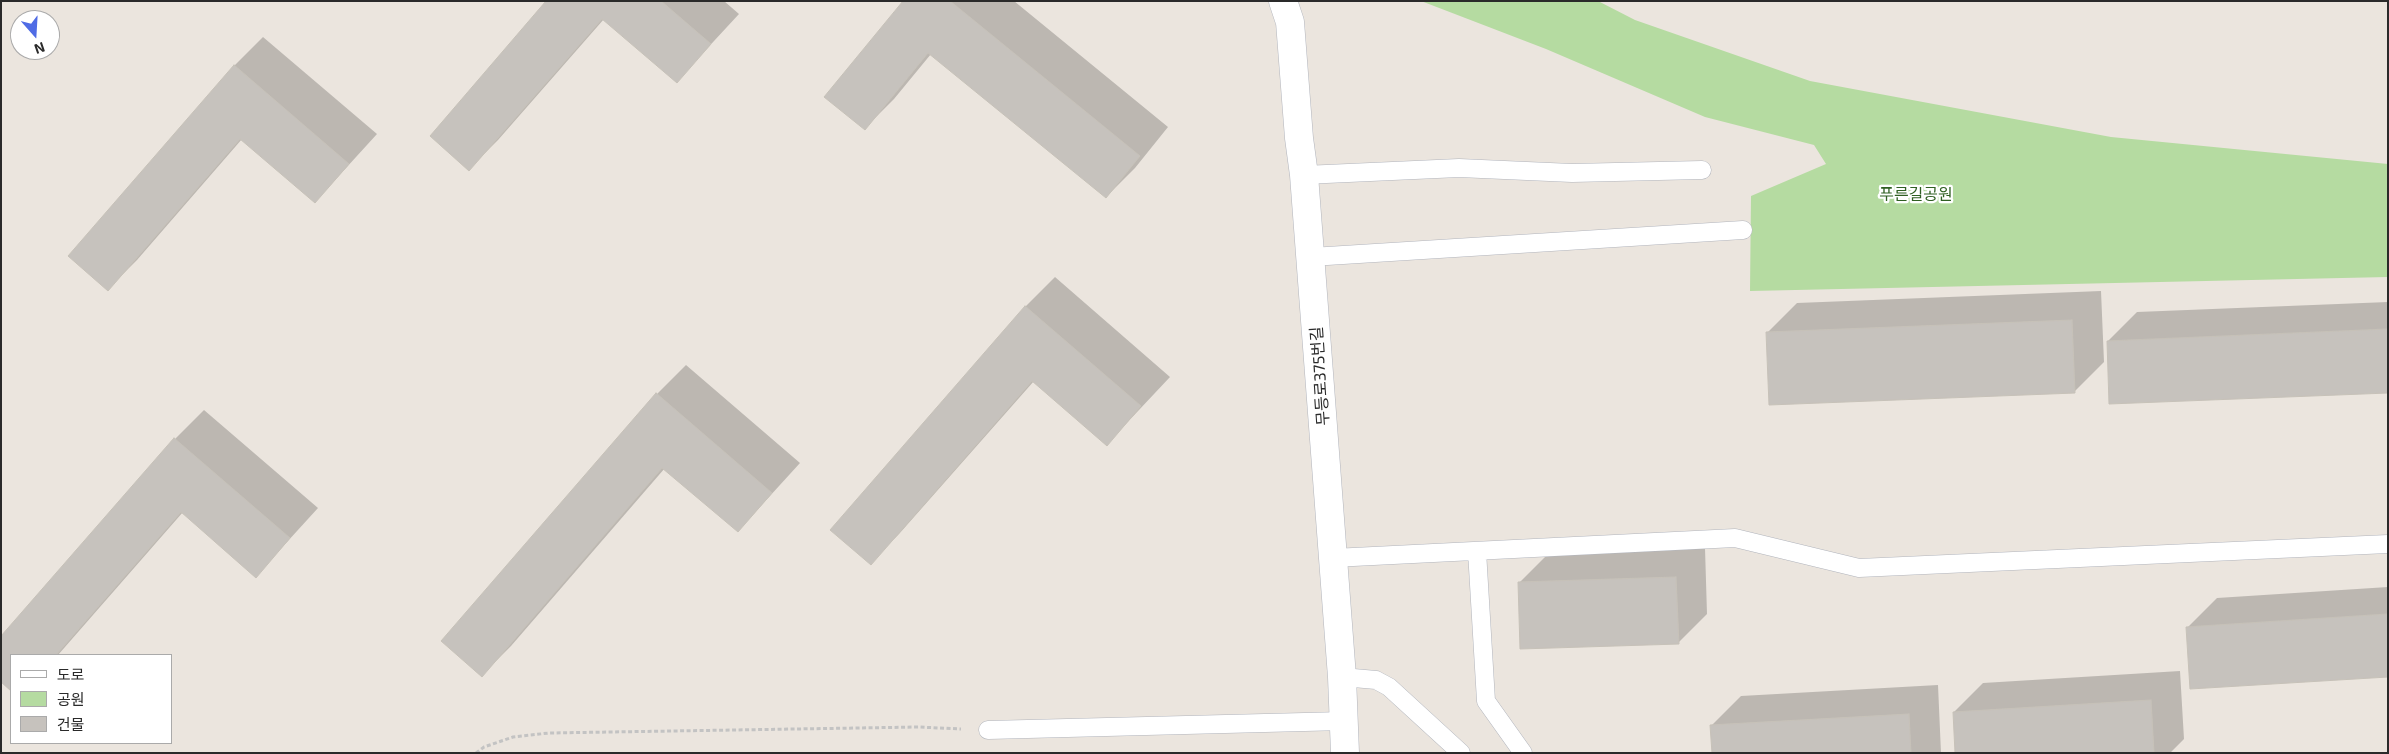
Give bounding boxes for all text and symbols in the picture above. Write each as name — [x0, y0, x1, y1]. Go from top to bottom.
north arrow — [10, 10, 60, 60]
text: N — [32, 39, 47, 58]
park label: 푸른길공원 — [1879, 185, 1953, 205]
street label: 무등로375번길 — [1307, 326, 1333, 426]
legend — [10, 654, 172, 744]
text: 도로 — [57, 665, 85, 683]
text: 공원 — [57, 690, 85, 708]
text: 건물 — [57, 715, 85, 733]

